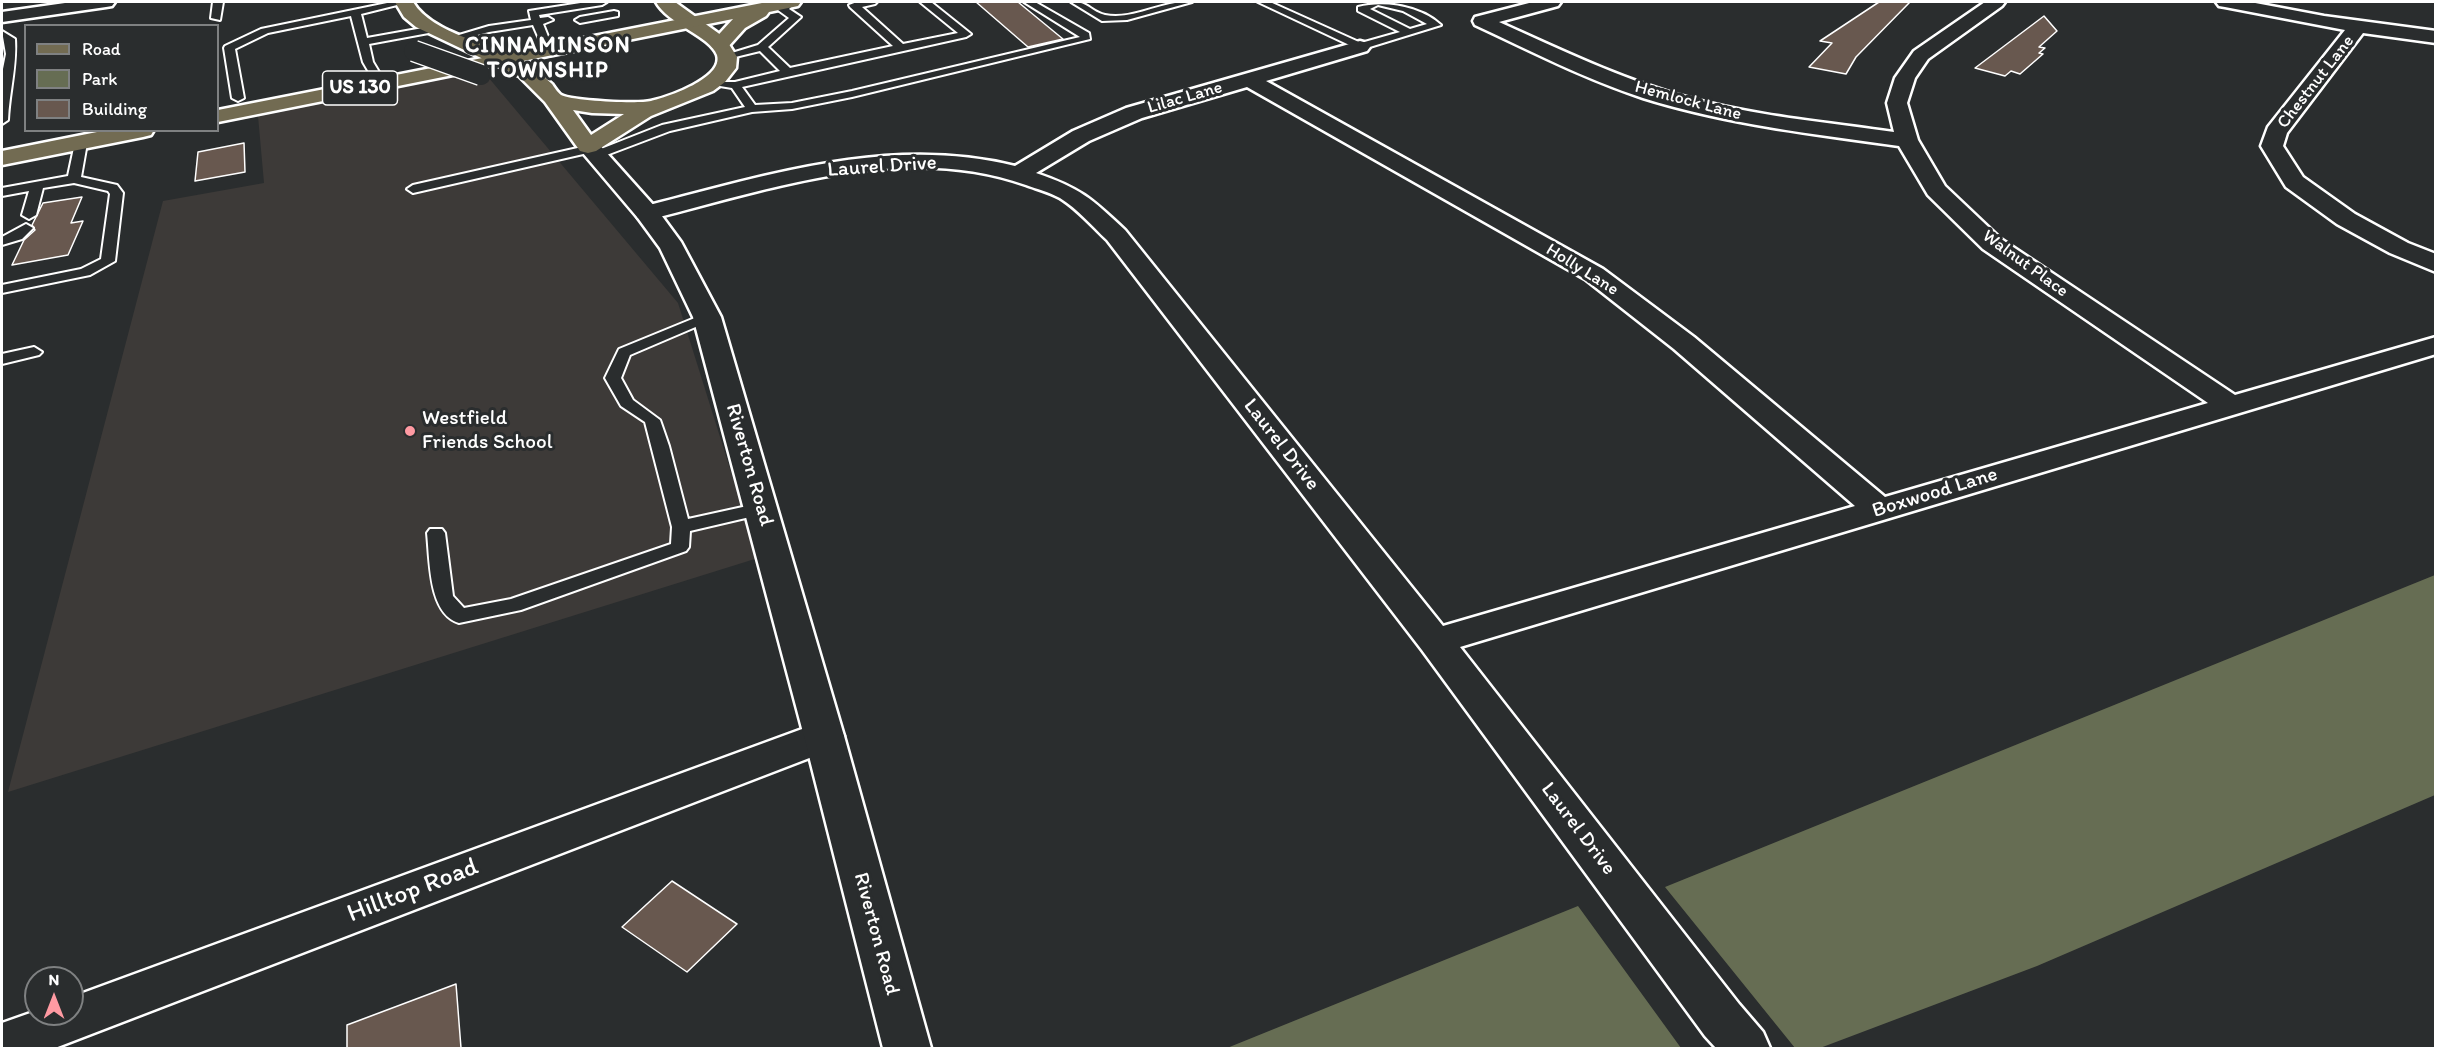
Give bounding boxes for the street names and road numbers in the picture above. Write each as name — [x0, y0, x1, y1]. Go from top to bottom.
street label: Chestnut Lane — [2273, 31, 2359, 133]
road number: US 130 — [322, 71, 398, 105]
street label: Hemlock Lane — [1632, 76, 1744, 126]
street label: Lilac Lane — [1145, 77, 1225, 119]
street label: Laurel Drive — [827, 151, 937, 183]
street label: Walnut Place — [1978, 226, 2072, 302]
street label: Holly Lane — [1542, 239, 1622, 301]
street label: Laurel Drive — [1237, 394, 1325, 496]
street label: Riverton Road — [720, 401, 778, 529]
street label: Boxwood Lane — [1869, 462, 2001, 524]
street label: Laurel Drive — [1535, 778, 1621, 880]
street label: Hilltop Road — [343, 852, 483, 930]
street label: Riverton Road — [848, 870, 904, 998]

